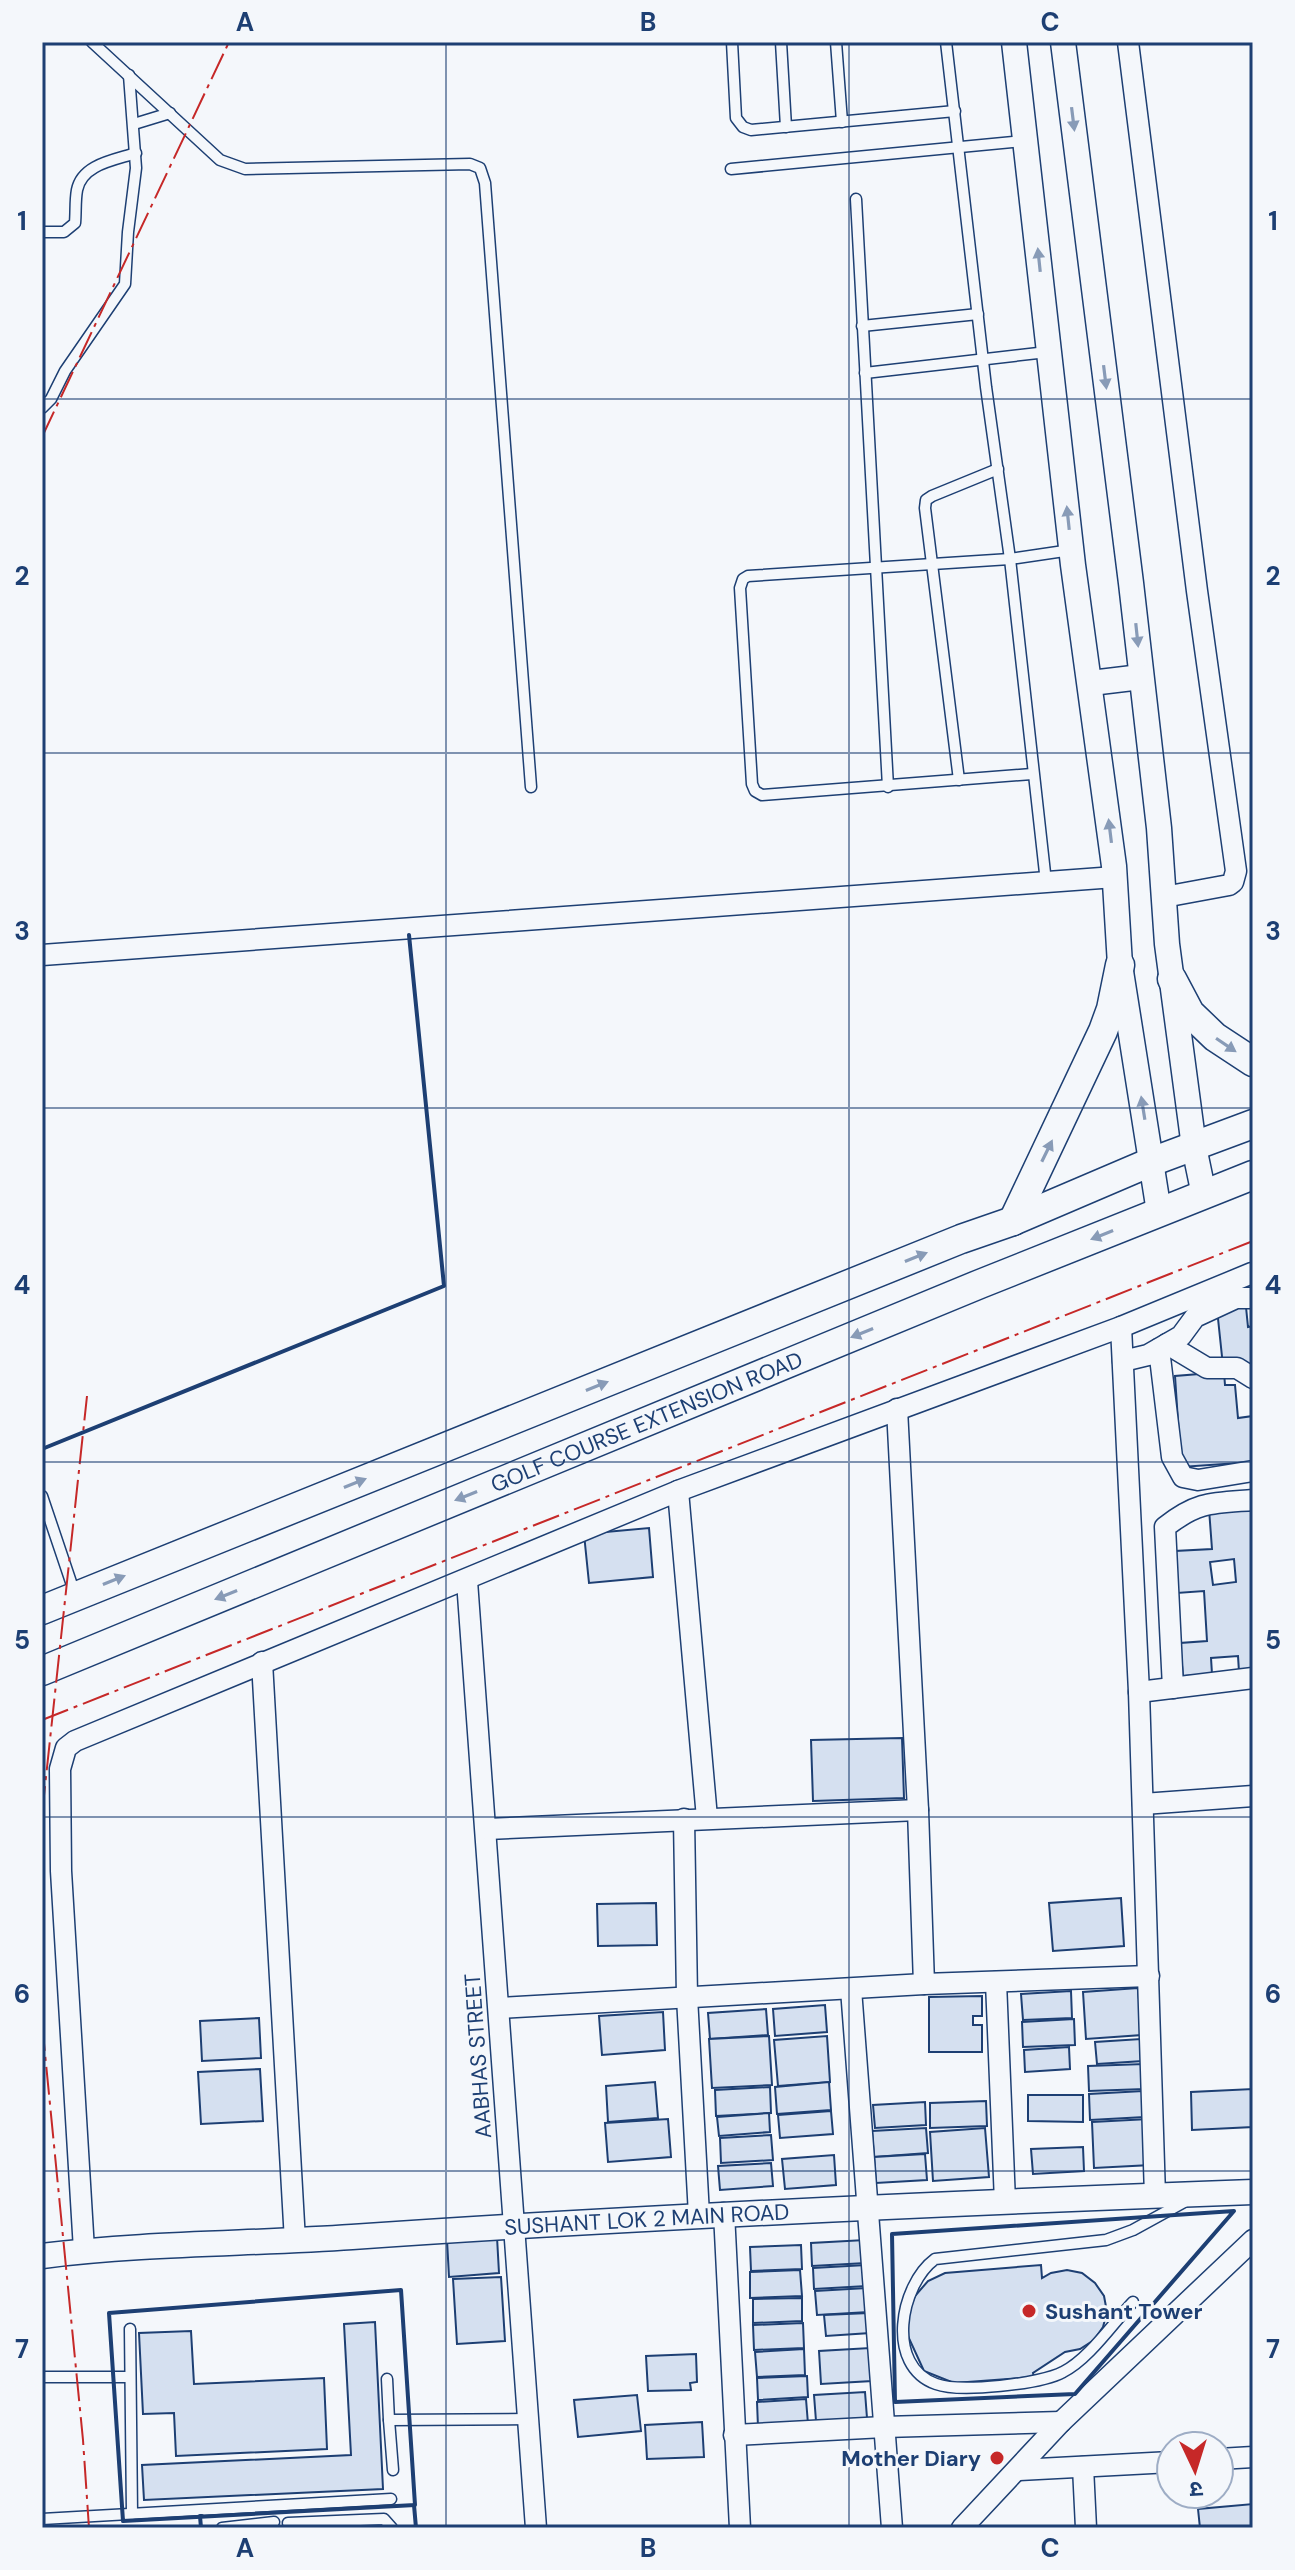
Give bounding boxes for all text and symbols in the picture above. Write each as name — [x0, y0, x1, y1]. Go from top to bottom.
text: A — [236, 5, 254, 39]
text: B — [640, 5, 656, 39]
text: C — [1040, 5, 1060, 39]
one-way arrow — [1066, 107, 1079, 132]
text: 1 — [17, 204, 27, 238]
text: 1 — [1268, 204, 1278, 238]
one-way arrow — [1032, 247, 1045, 272]
one-way arrow — [1099, 365, 1112, 390]
one-way arrow — [1061, 505, 1074, 530]
text: 2 — [14, 559, 30, 593]
text: 2 — [1265, 559, 1281, 593]
one-way arrow — [1130, 623, 1143, 648]
one-way arrow — [1104, 818, 1117, 843]
text: 3 — [14, 914, 30, 948]
text: 3 — [1265, 914, 1281, 948]
one-way arrow — [1216, 1037, 1237, 1052]
one-way arrow — [1136, 1095, 1148, 1120]
one-way arrow — [1040, 1139, 1054, 1163]
one-way arrow — [1090, 1229, 1114, 1242]
one-way arrow — [904, 1250, 928, 1263]
text: 4 — [14, 1268, 30, 1302]
text: 4 — [1265, 1268, 1281, 1302]
one-way arrow — [850, 1326, 874, 1339]
street label: GOLF COURSE EXTENSION ROAD — [486, 1344, 807, 1499]
one-way arrow — [585, 1379, 609, 1392]
one-way arrow — [343, 1476, 367, 1489]
one-way arrow — [454, 1490, 478, 1503]
one-way arrow — [102, 1574, 126, 1587]
one-way arrow — [214, 1589, 238, 1602]
text: 5 — [14, 1623, 30, 1657]
text: 5 — [1265, 1623, 1281, 1657]
street label: AABHAS STREET — [458, 1972, 498, 2140]
text: 6 — [14, 1977, 30, 2011]
text: 6 — [1265, 1977, 1281, 2011]
street label: SUSHANT LOK 2 MAIN ROAD — [503, 2197, 790, 2241]
place label: Sushant Tower — [1045, 2297, 1202, 2326]
marker: Sushant Tower — [1020, 2302, 1038, 2320]
text: 7 — [15, 2332, 29, 2366]
text: 7 — [1266, 2332, 1280, 2366]
north arrow — [1155, 2430, 1235, 2510]
place label: Mother Diary — [841, 2444, 981, 2473]
marker: Mother Diary — [988, 2449, 1006, 2467]
text: उ — [1188, 2475, 1204, 2504]
text: A — [236, 2531, 254, 2565]
text: B — [640, 2531, 656, 2565]
text: C — [1040, 2531, 1060, 2565]

